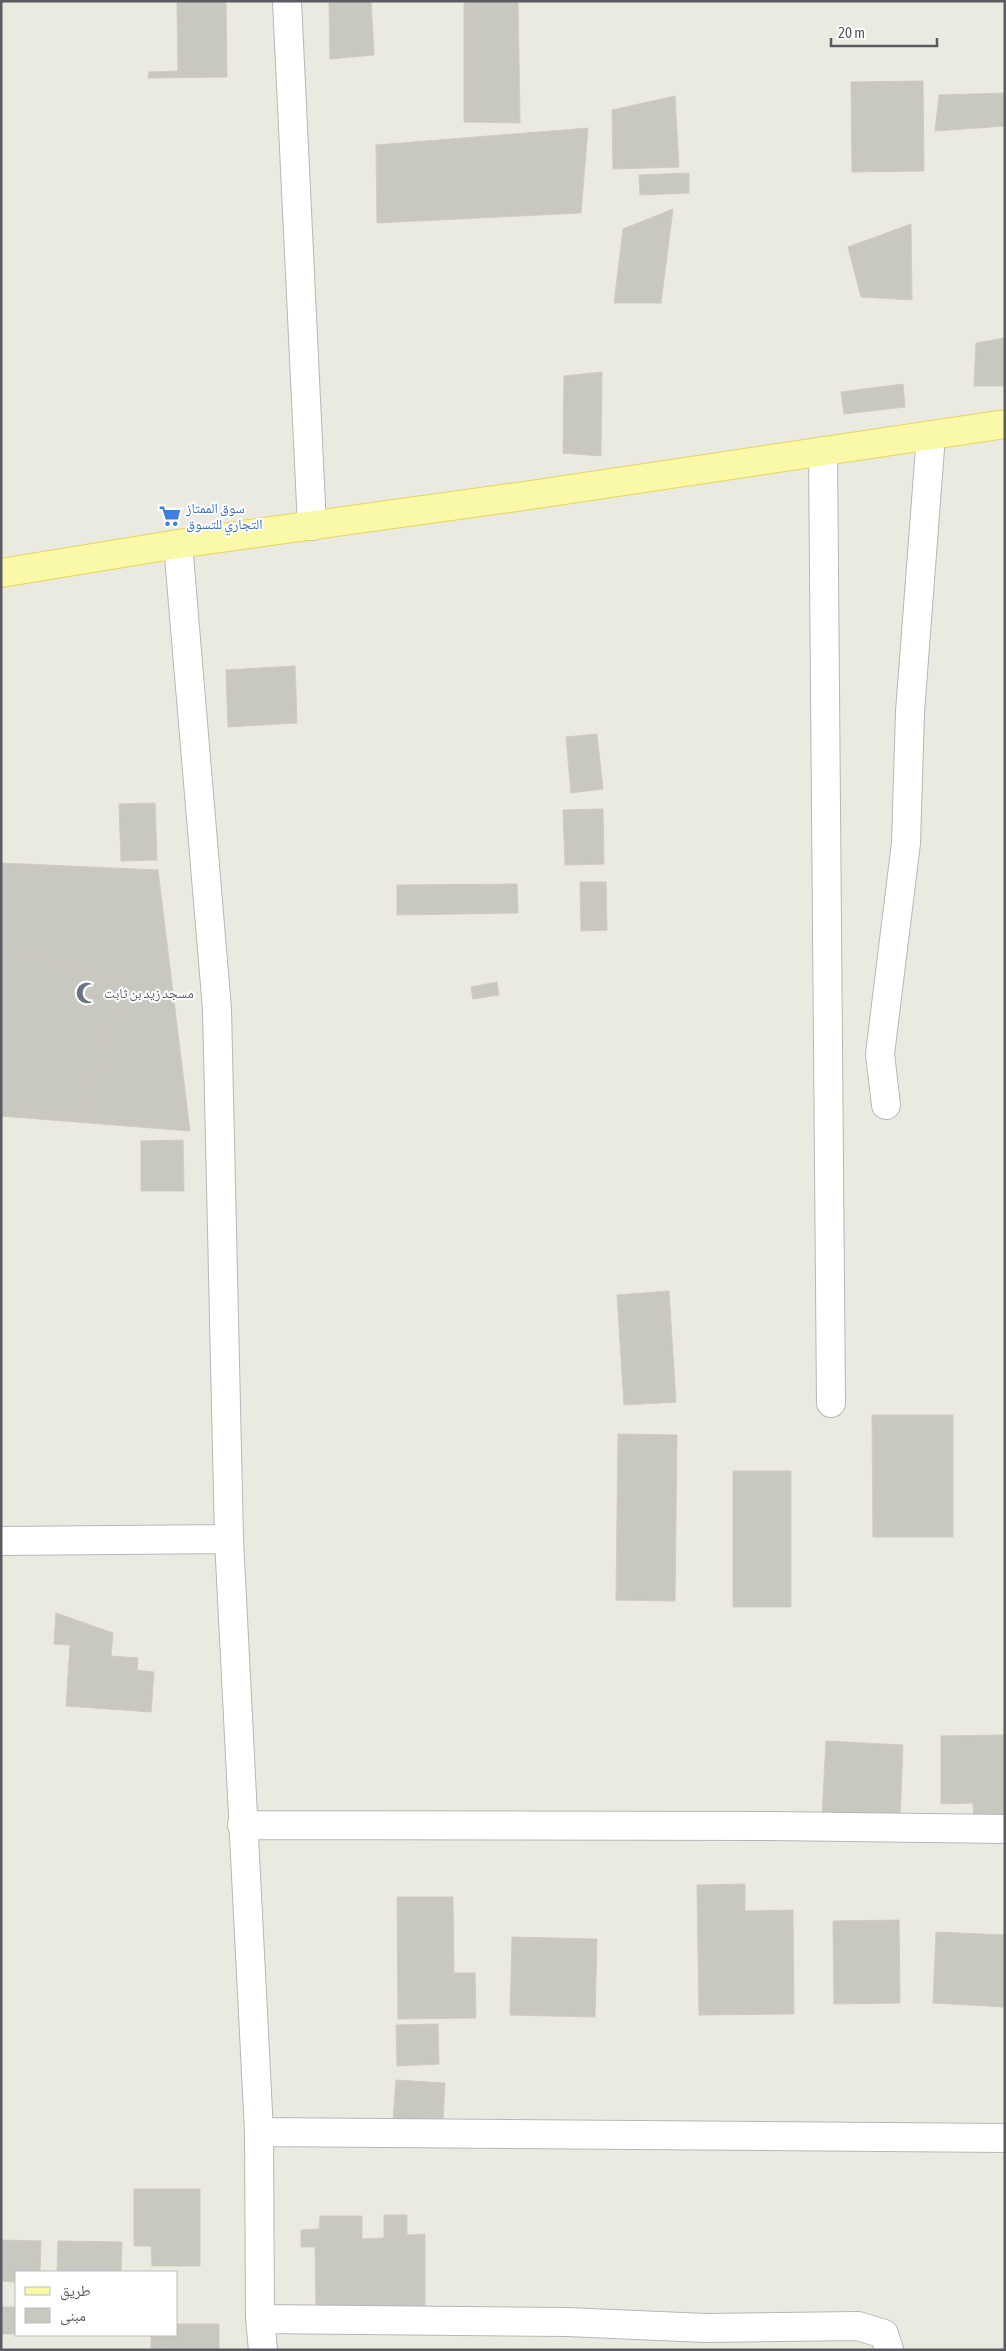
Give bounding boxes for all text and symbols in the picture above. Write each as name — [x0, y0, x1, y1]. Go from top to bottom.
scale bar — [831, 15, 937, 47]
text: 20 m — [838, 24, 865, 41]
place label: سوق الممتاز التجاري للتسوق — [185, 500, 263, 536]
supermarket icon: سوق الممتاز التجاري للتسوق — [157, 503, 183, 529]
mosque icon: مسجد زيد بن ثابت — [74, 980, 100, 1006]
place label: مسجد زيد بن ثابت — [104, 985, 194, 1002]
legend — [15, 2271, 178, 2336]
text: طريق — [60, 2282, 91, 2301]
text: مبنى — [60, 2307, 86, 2326]

